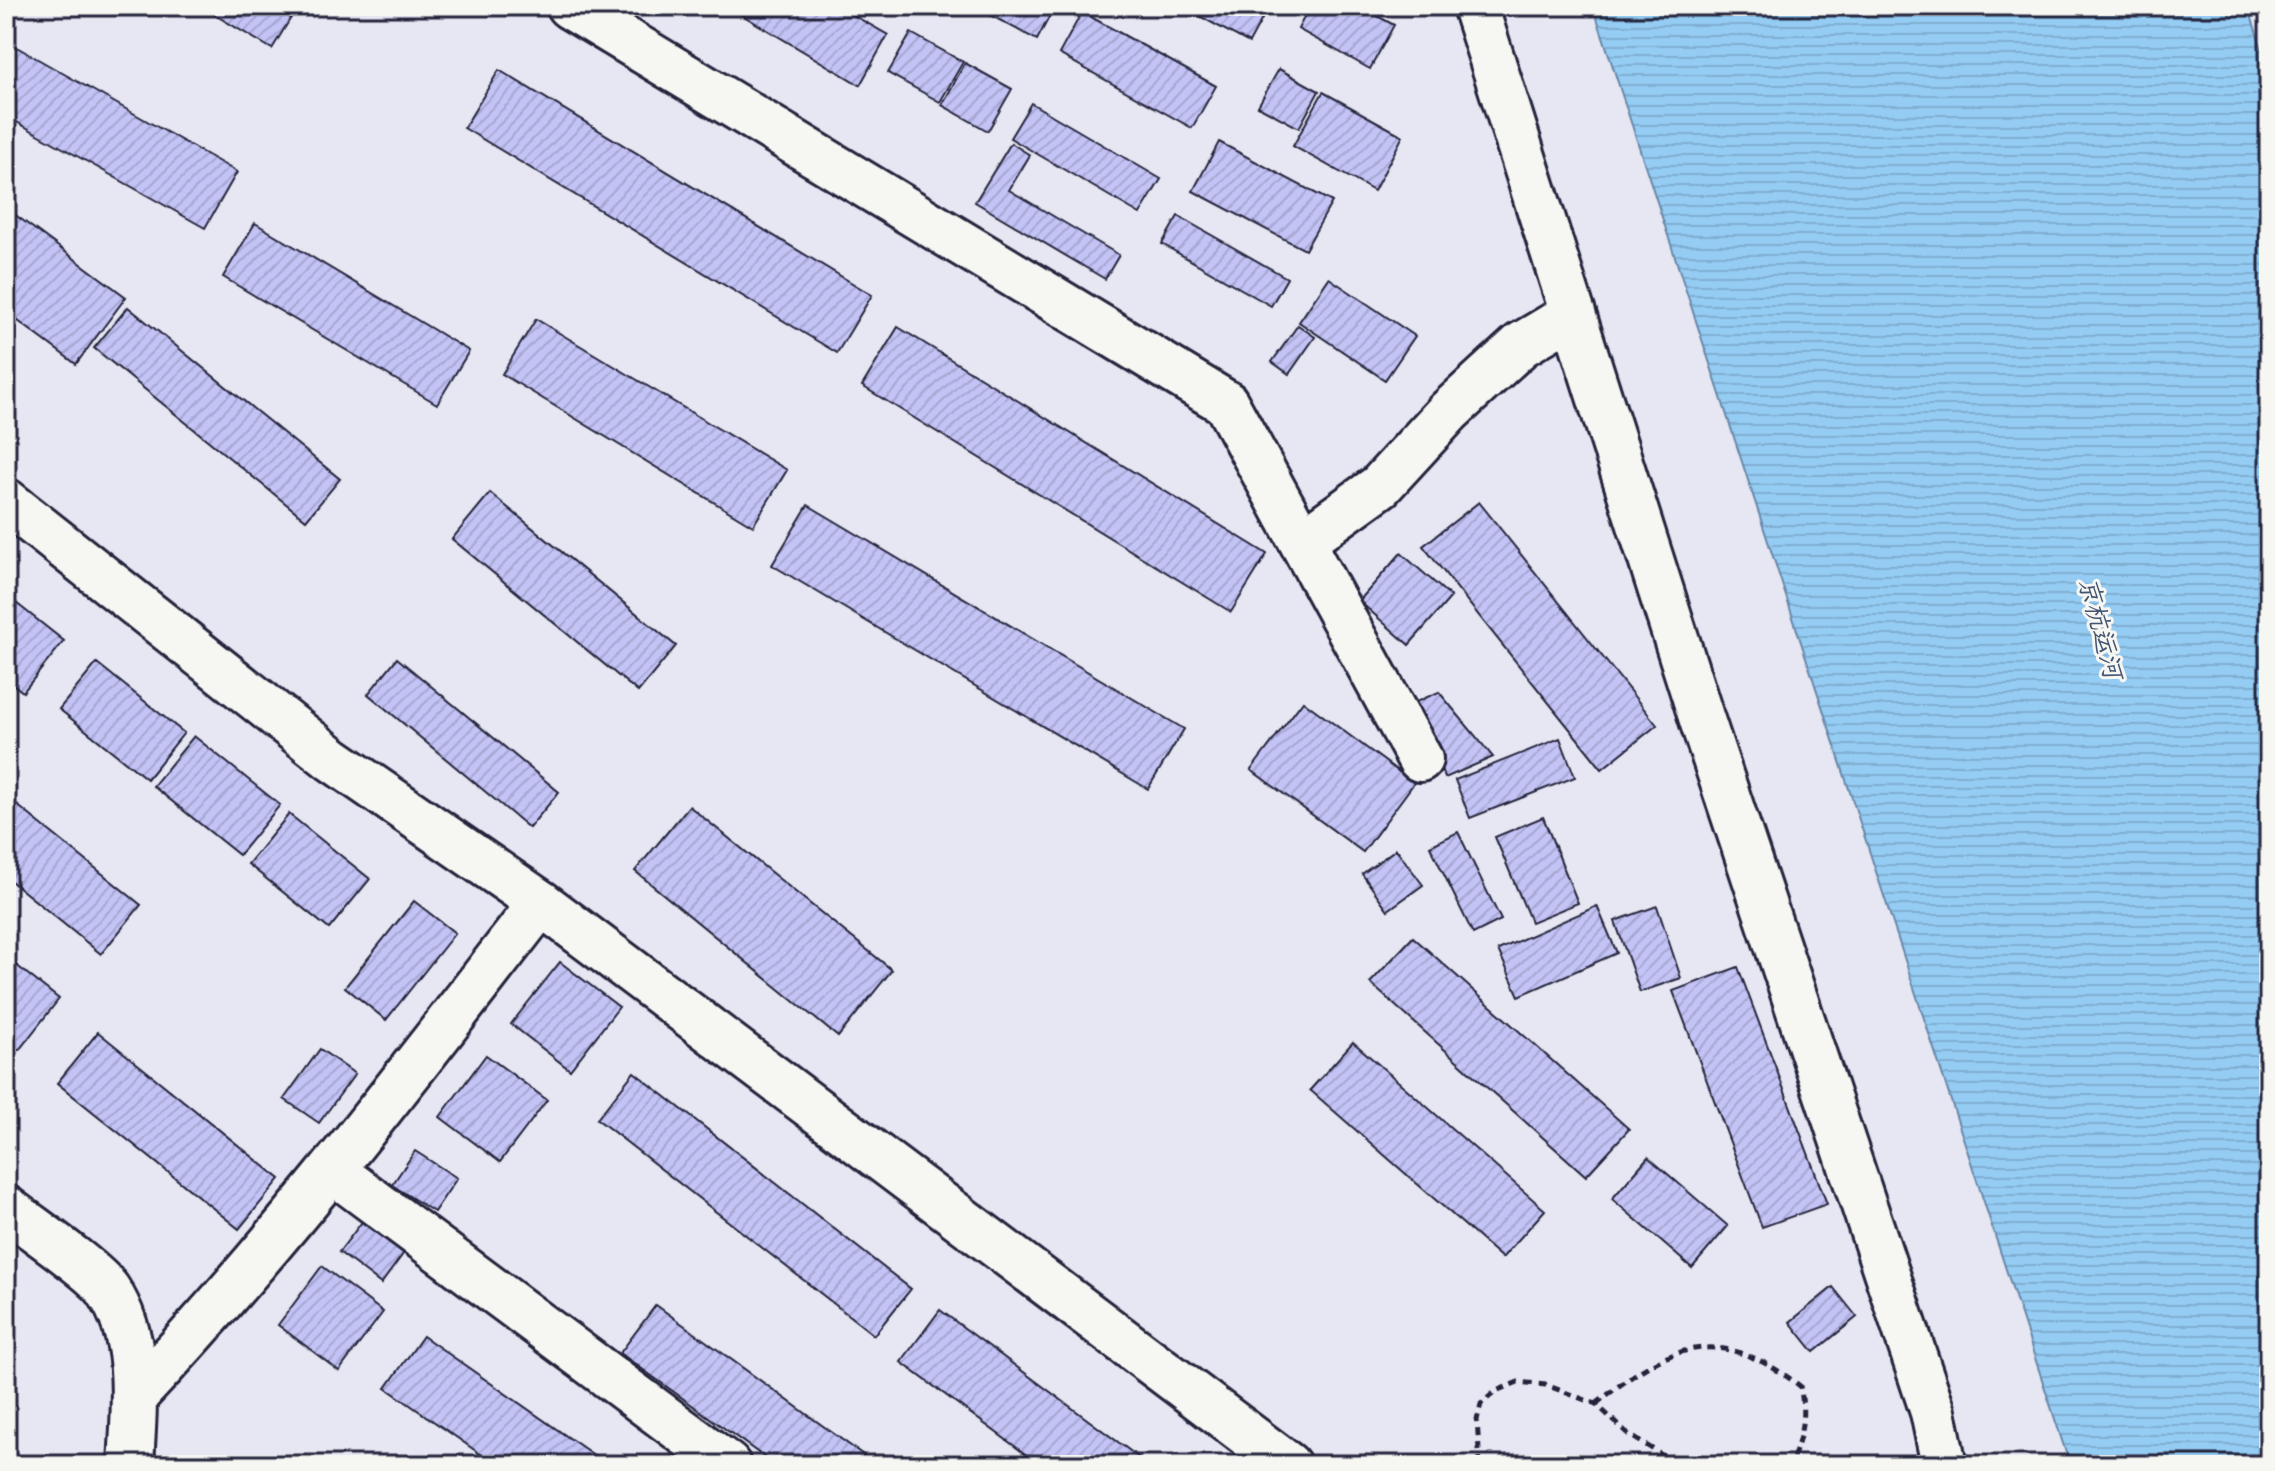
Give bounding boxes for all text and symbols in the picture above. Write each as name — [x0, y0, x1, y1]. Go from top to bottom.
water label: 京杭运河 — [2072, 574, 2129, 686]

